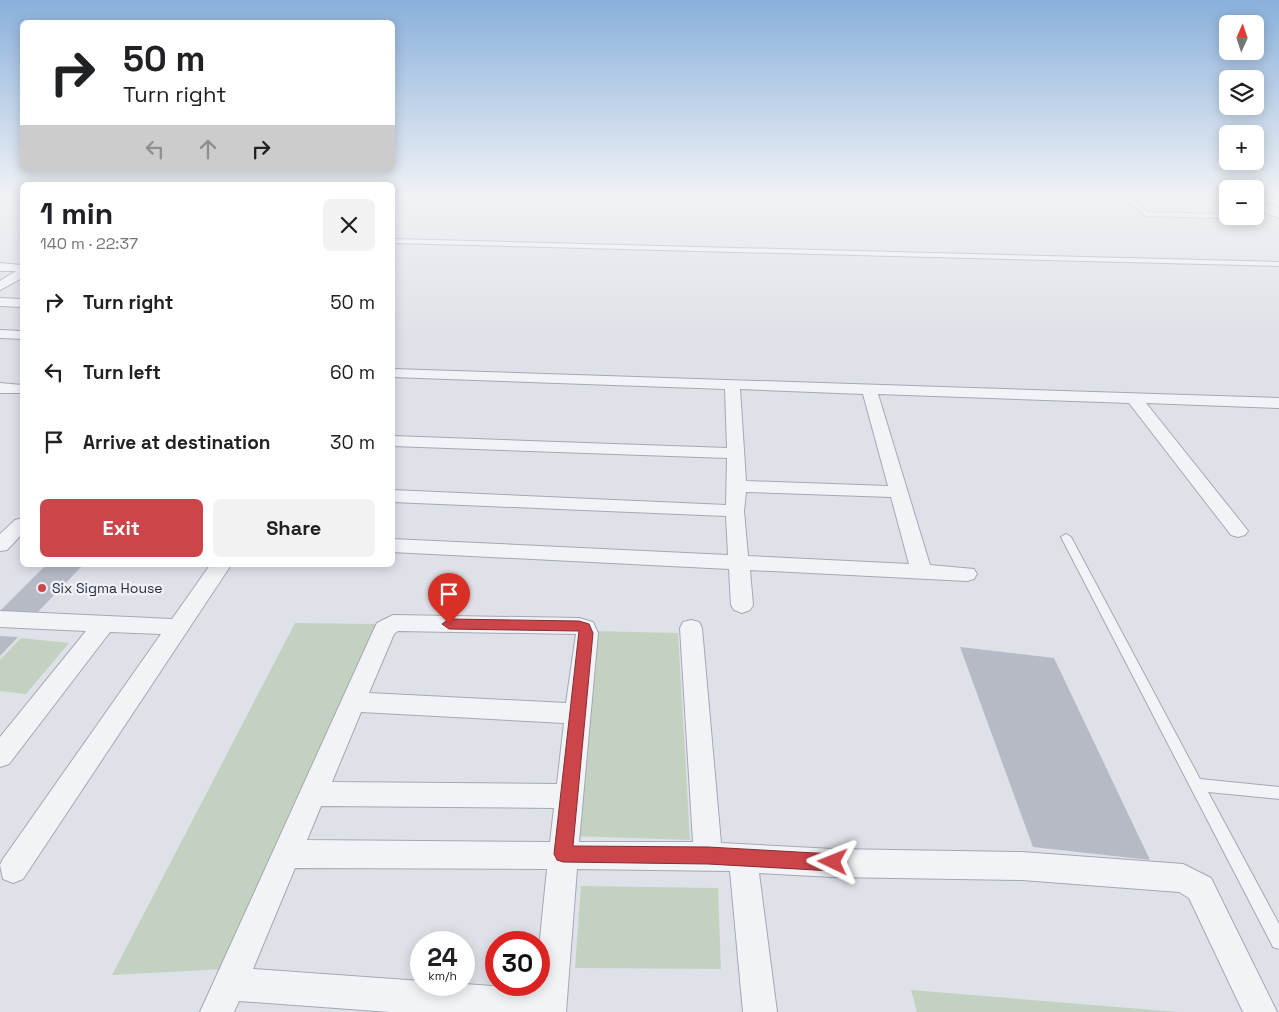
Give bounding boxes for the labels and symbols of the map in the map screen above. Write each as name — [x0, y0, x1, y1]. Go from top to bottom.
north arrow — [1219, 15, 1264, 60]
pin — [428, 573, 470, 624]
place label: Six Sigma House — [52, 579, 163, 597]
marker: Six Sigma House — [36, 582, 48, 594]
position arrow — [806, 835, 858, 887]
speed limit sign: 30 — [485, 931, 550, 996]

